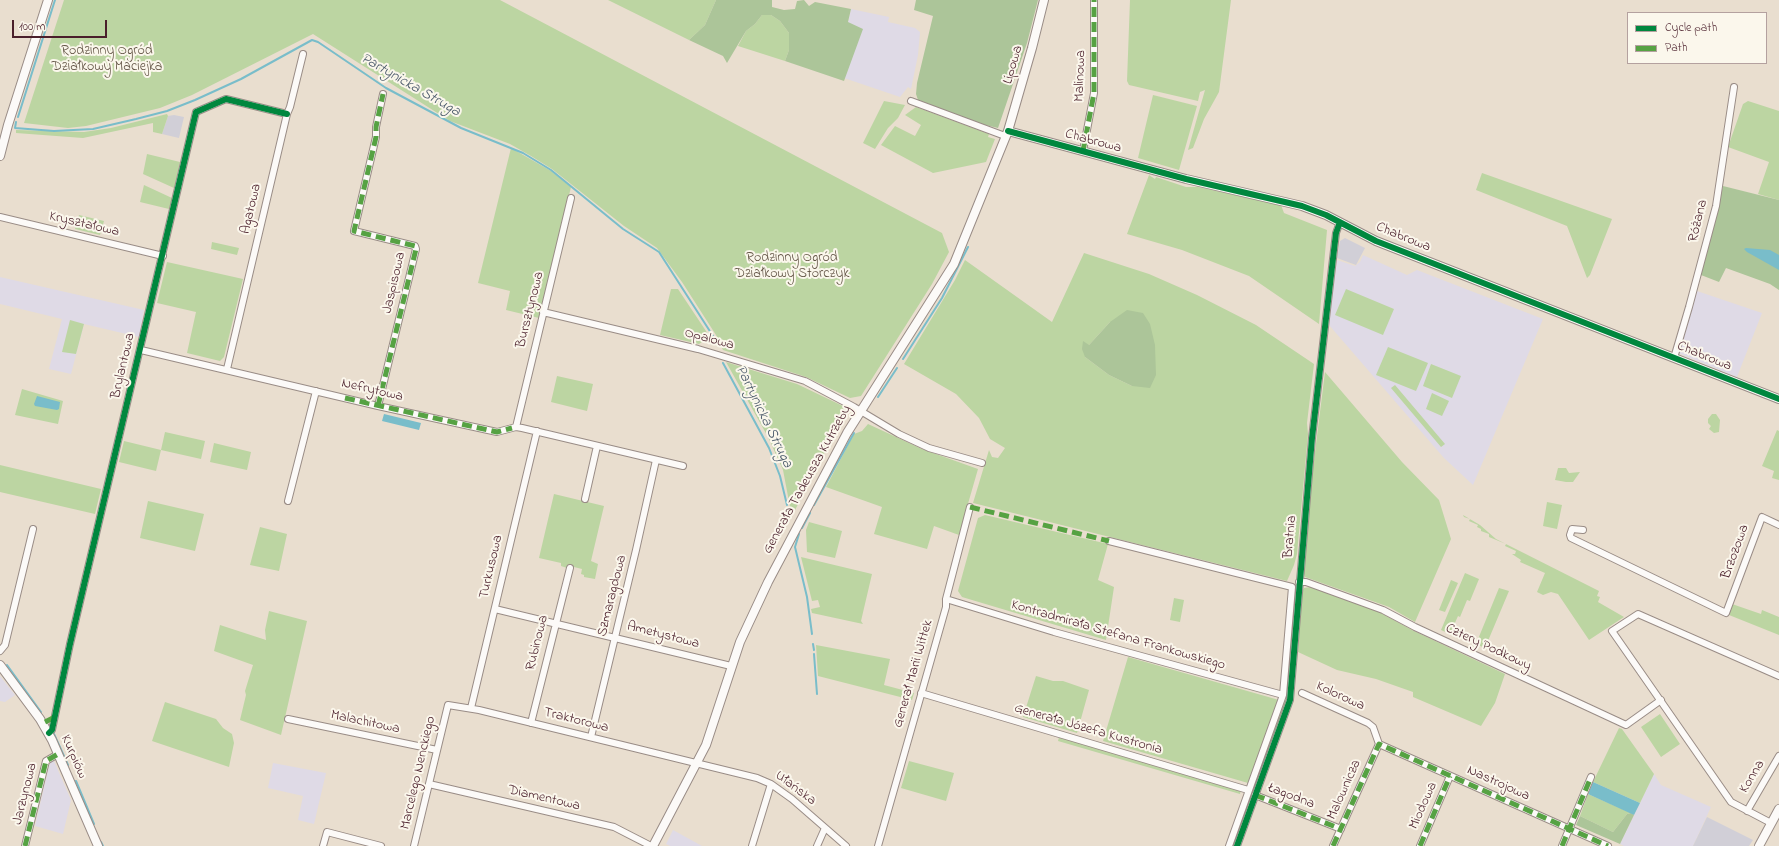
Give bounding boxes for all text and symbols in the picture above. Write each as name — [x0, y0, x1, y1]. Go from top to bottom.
scale bar — [14, 12, 109, 38]
legend — [1627, 12, 1767, 64]
text: 100 m — [19, 18, 46, 36]
text: Cycle path — [1665, 19, 1717, 37]
text: Path — [1665, 39, 1687, 57]
park label: Rodzinny Ogród Działkowy Maciejka — [52, 44, 162, 76]
street label: Lipowa — [1001, 44, 1027, 86]
water label: Partynicka Struga — [357, 50, 463, 122]
street label: Malinowa — [1072, 50, 1090, 102]
street label: Chabrowa — [1063, 126, 1123, 158]
street label: Agatowa — [238, 182, 266, 236]
street label: Różana — [1686, 198, 1712, 244]
street label: Kryształowa — [47, 209, 121, 241]
street label: Chabrowa — [1373, 219, 1433, 257]
street label: Jaspisowa — [380, 251, 410, 315]
park label: Rodzinny Ogród Działkowy Storczyk — [735, 251, 849, 284]
street label: Bursztynowa — [513, 270, 549, 350]
street label: Opalowa — [682, 325, 736, 355]
street label: Brylantowa — [108, 331, 140, 401]
street label: Chabrowa — [1674, 338, 1734, 376]
water label: Partynicka Struga — [730, 363, 796, 471]
street label: Nefrytowa — [340, 376, 404, 406]
street label: Generała Tadeusza Kutrzeby — [760, 403, 856, 557]
street label: Bratnia — [1281, 515, 1301, 559]
street label: Brzozowa — [1718, 522, 1754, 582]
street label: Turkusowa — [477, 534, 507, 600]
street label: Szmaragdowa — [595, 554, 631, 638]
street label: Kontradmirała Stefana Frankowskiego — [1009, 597, 1227, 675]
street label: Rubinowa — [523, 614, 553, 672]
street label: Generał Marii Wittek — [891, 618, 937, 730]
street label: Ametystowa — [625, 619, 701, 653]
street label: Cztery Podkowy — [1442, 621, 1534, 675]
street label: Kolorowa — [1313, 679, 1367, 715]
street label: Generała Józefa Kustronia — [1012, 701, 1164, 759]
street label: Traktorowa — [542, 705, 610, 737]
street label: Malachitowa — [329, 707, 401, 739]
street label: Marcelego Nenckiego — [398, 715, 440, 831]
street label: Kurpiów — [56, 733, 90, 781]
street label: Malownicza — [1324, 757, 1366, 823]
street label: Konna — [1737, 757, 1769, 797]
street label: Jarzynowa — [10, 761, 42, 827]
street label: Nastrojowa — [1464, 763, 1532, 805]
street label: Ułańska — [771, 768, 819, 810]
street label: Łagodna — [1265, 780, 1317, 814]
street label: Miodowa — [1406, 780, 1442, 832]
street label: Diamentowa — [506, 783, 582, 815]

